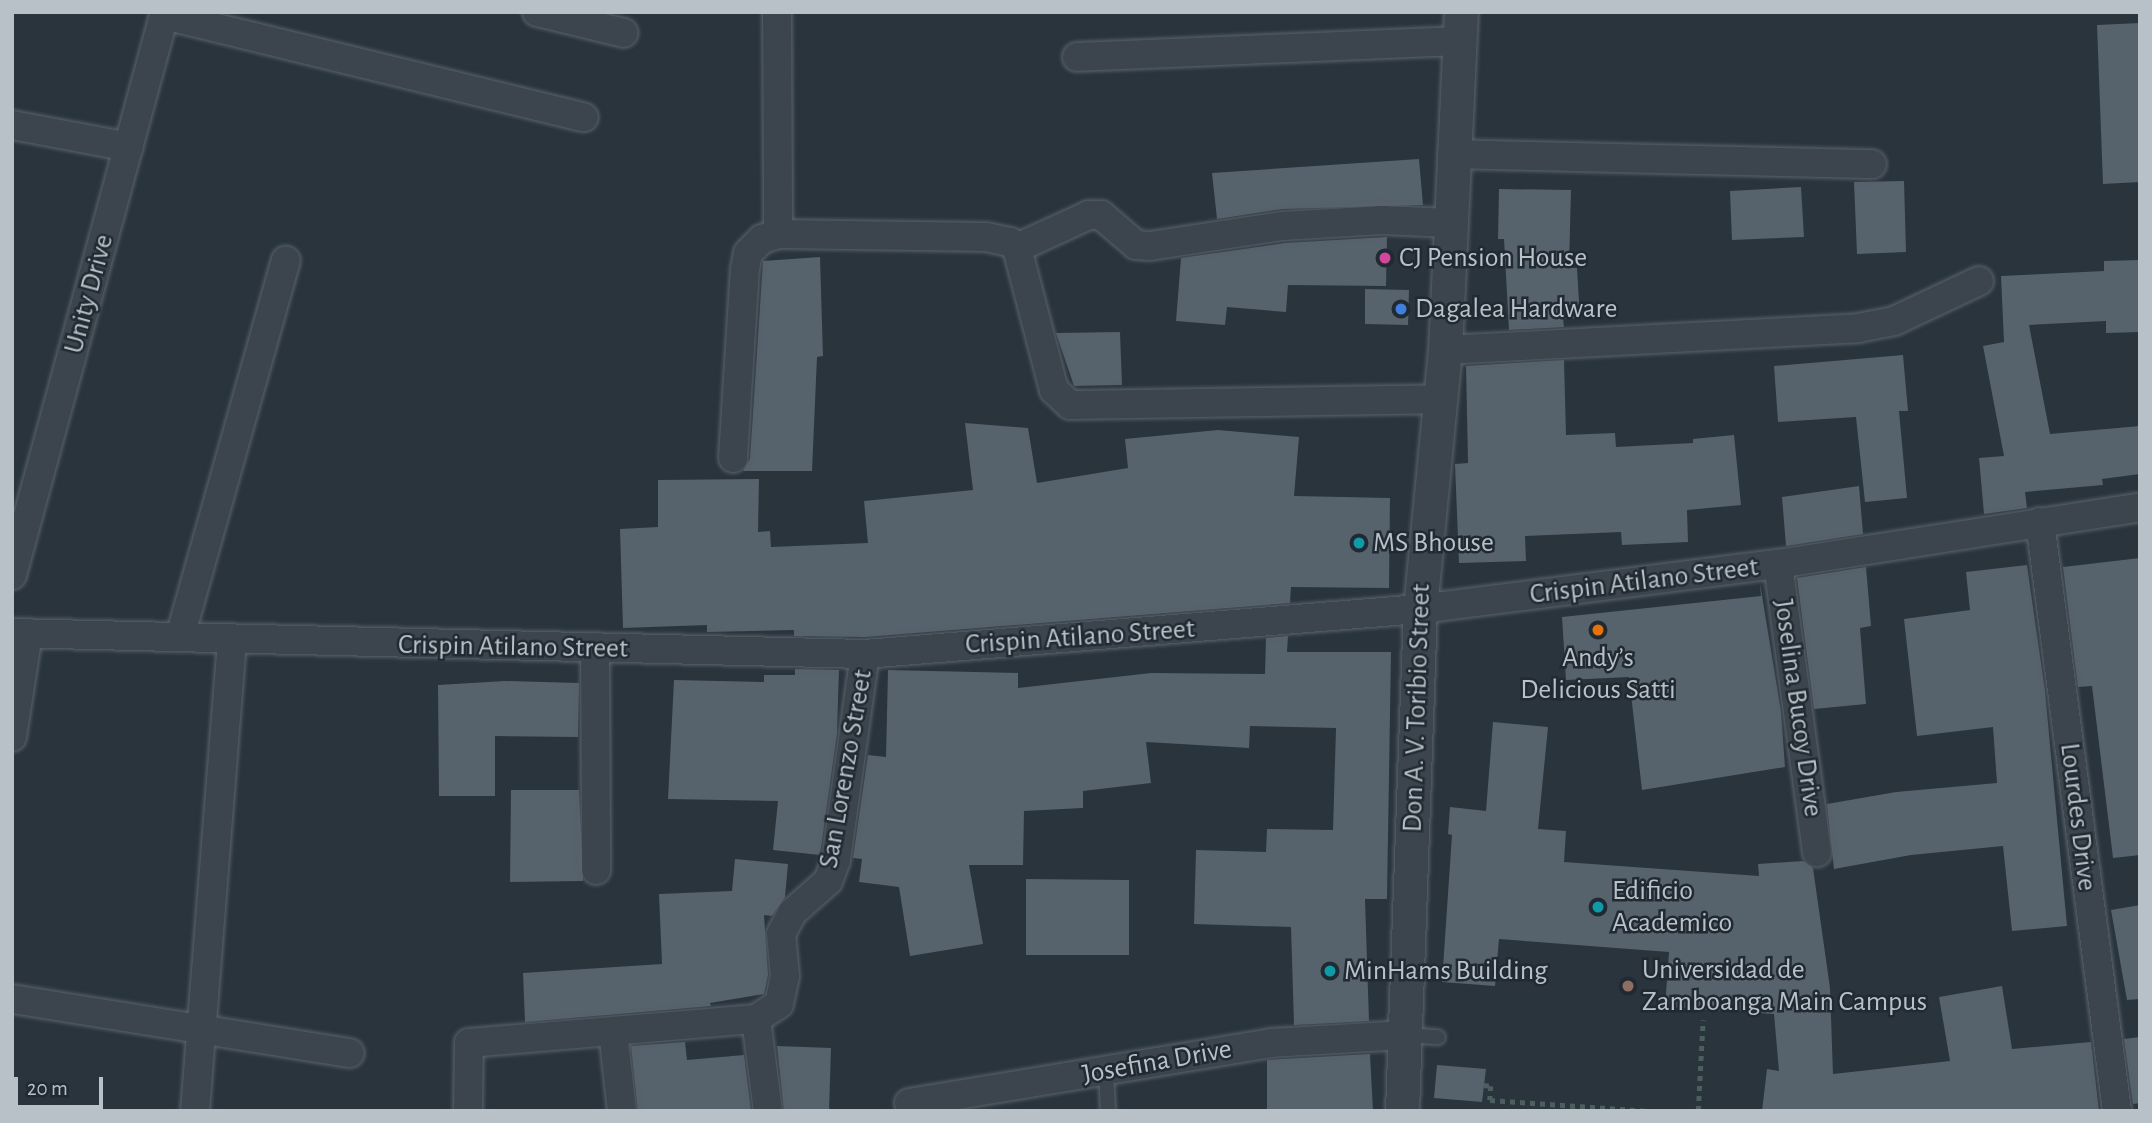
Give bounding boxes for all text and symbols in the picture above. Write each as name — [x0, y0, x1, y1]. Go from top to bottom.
street label: Unity Drive — [57, 231, 121, 357]
place label: CJ Pension House — [1399, 241, 1587, 275]
marker: CJ Pension House — [1377, 250, 1393, 266]
place label: Dagalea Hardware — [1415, 292, 1617, 326]
marker: Dagalea Hardware — [1393, 301, 1409, 317]
place label: MS Bhouse — [1373, 526, 1494, 560]
marker: MS Bhouse — [1351, 535, 1367, 551]
street label: Crispin Atilano Street — [1528, 550, 1760, 612]
street label: Don A. V. Toribio Street — [1396, 583, 1438, 833]
street label: Joselina Bucoy Drive — [1766, 597, 1830, 819]
street label: Crispin Atilano Street — [964, 612, 1196, 662]
marker: Andy’s Delicious Satti — [1590, 622, 1606, 638]
street label: Crispin Atilano Street — [398, 628, 628, 666]
place label: Andy’s Delicious Satti — [1520, 641, 1676, 707]
street label: San Lorenzo Street — [812, 667, 880, 871]
street label: Lourdes Drive — [2052, 741, 2104, 893]
place label: Edificio Academico — [1612, 874, 1732, 940]
marker: Edificio Academico — [1590, 899, 1606, 915]
place label: Universidad de Zamboanga Main Campus — [1642, 953, 1927, 1019]
place label: MinHams Building — [1344, 954, 1548, 988]
marker: MinHams Building — [1322, 963, 1338, 979]
marker: Universidad de Zamboanga Main Campus — [1620, 978, 1636, 994]
street label: Josefina Drive — [1080, 1032, 1234, 1092]
scale bar — [18, 1064, 107, 1108]
text: 20 m — [27, 1078, 68, 1099]

